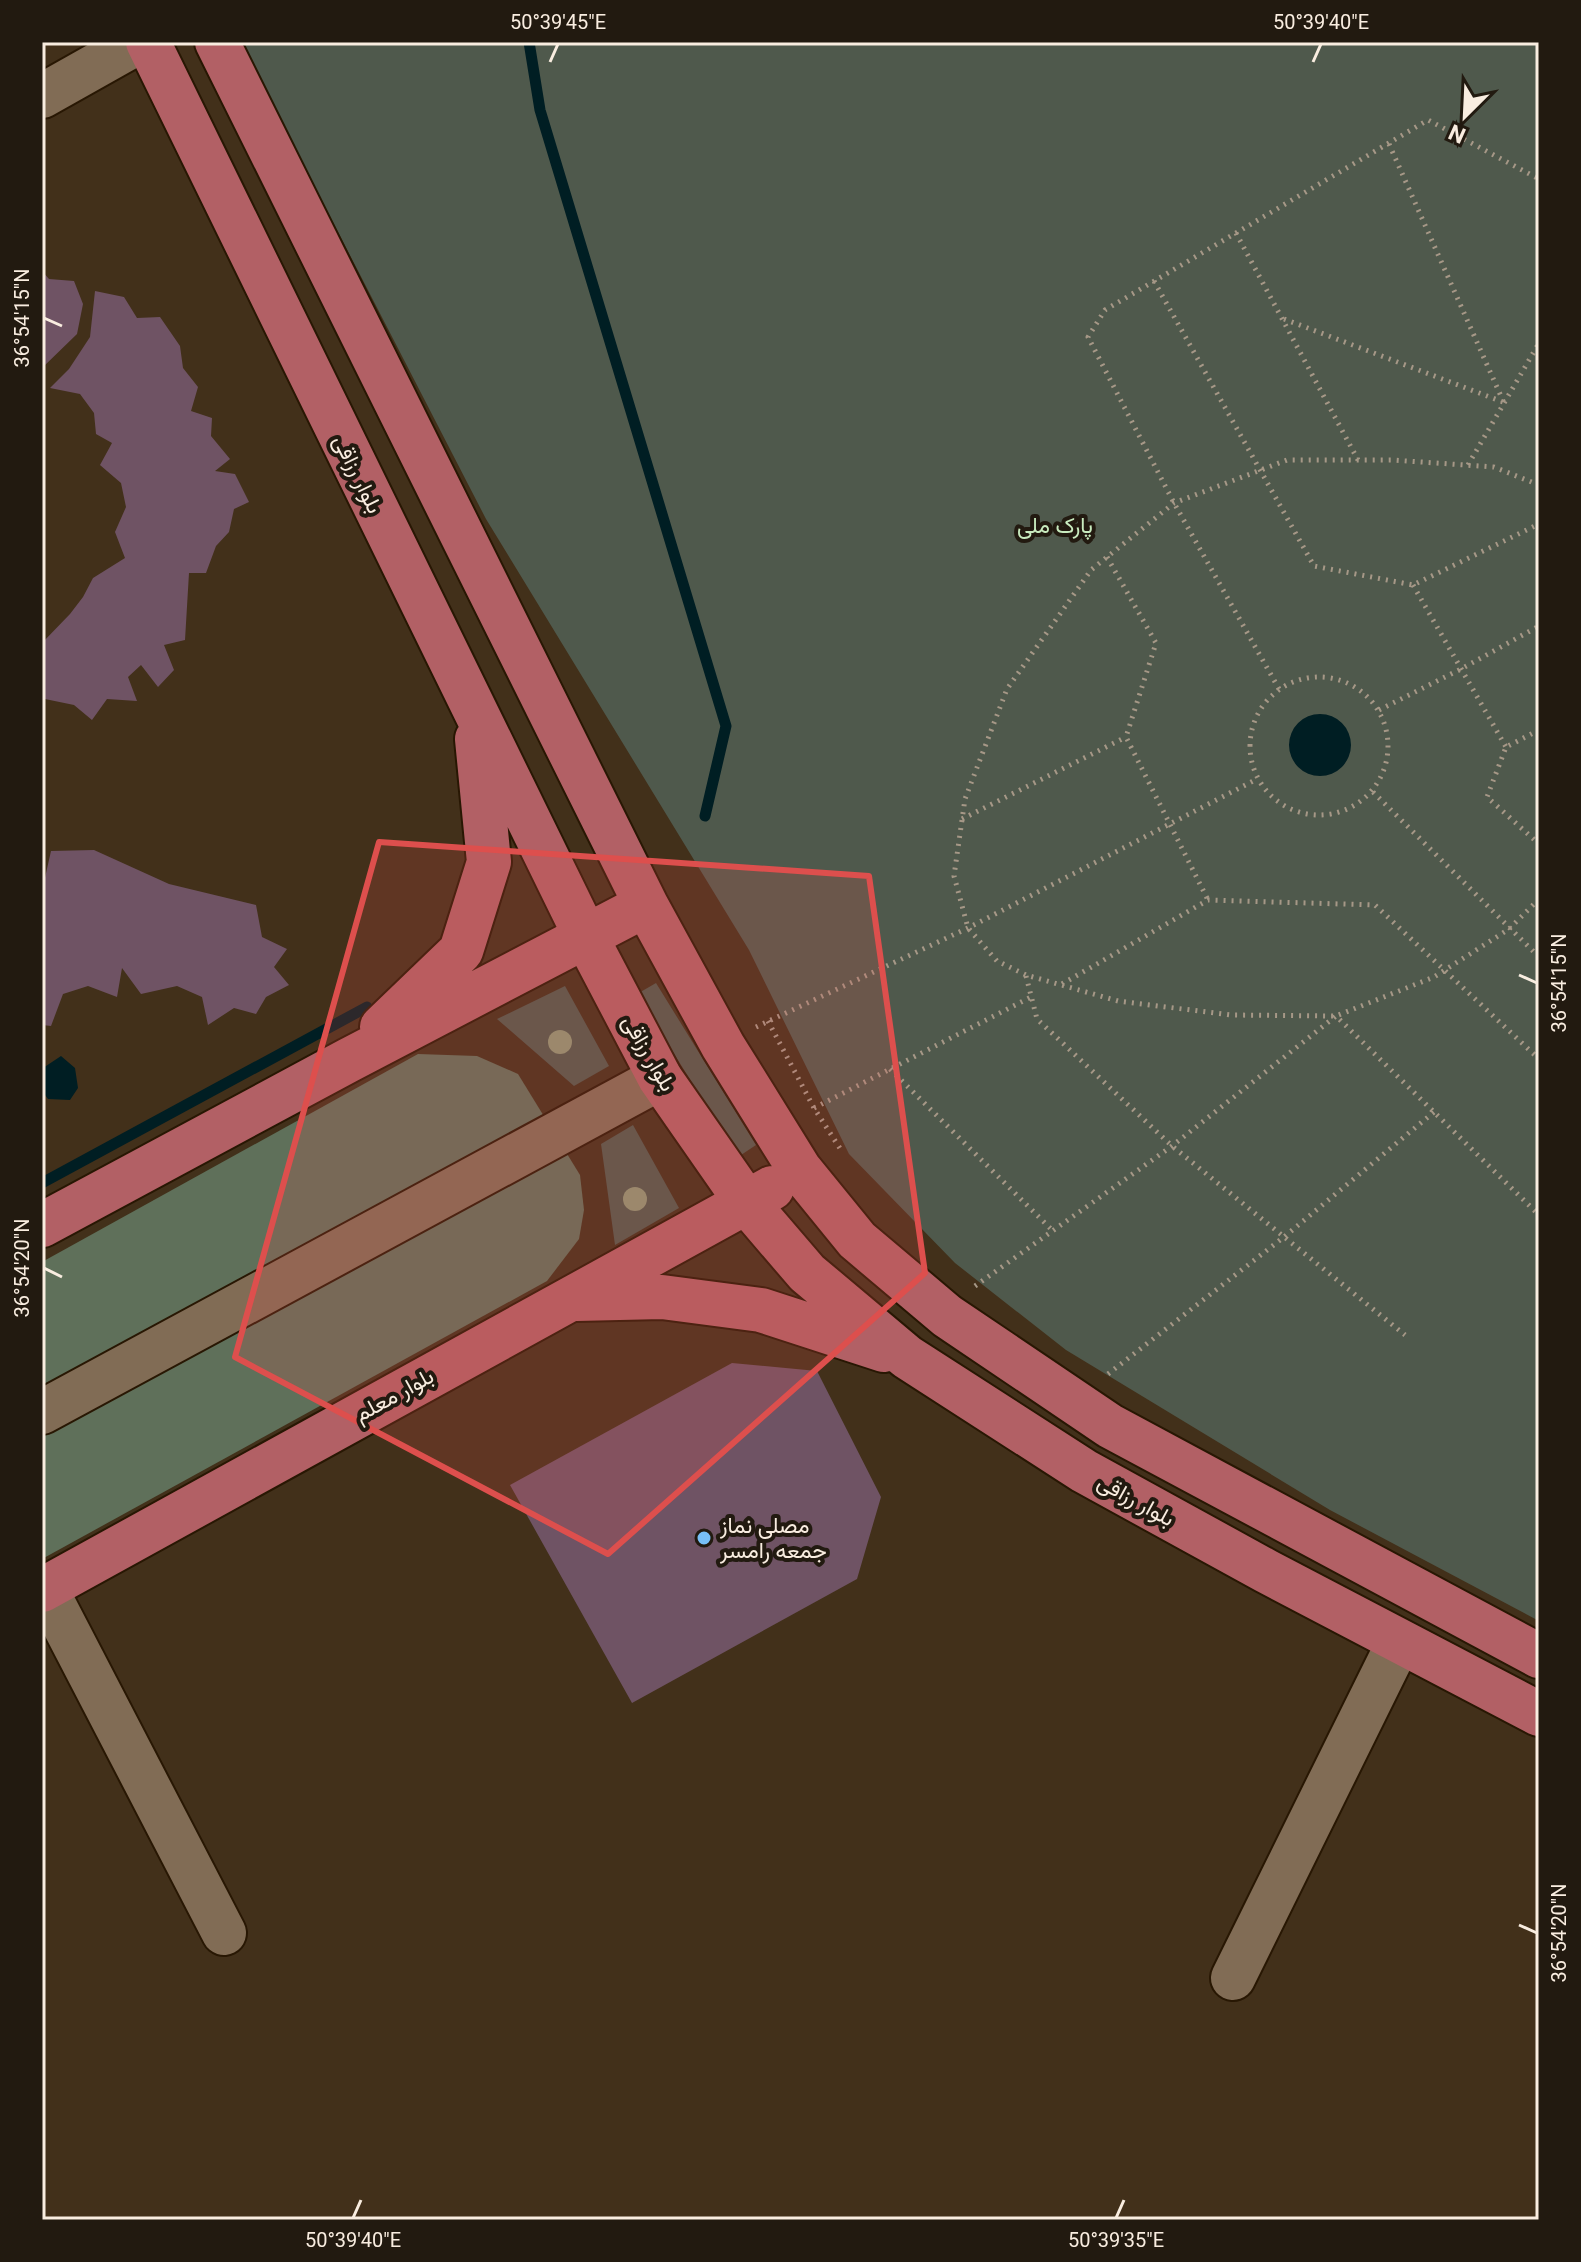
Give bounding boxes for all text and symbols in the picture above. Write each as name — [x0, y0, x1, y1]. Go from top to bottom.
text: 50°39'45"E — [510, 10, 606, 34]
text: 50°39'40"E — [1273, 10, 1369, 34]
north arrow — [1425, 76, 1505, 156]
text: N — [1445, 119, 1469, 148]
text: 36°54'15"N — [10, 268, 34, 368]
street label: بلوار رزاقی — [327, 431, 388, 518]
park label: پارک ملی — [1017, 513, 1093, 540]
text: 36°54'15"N — [1547, 933, 1571, 1033]
street label: بلوار رزاقی — [616, 1010, 681, 1096]
text: 36°54'20"N — [10, 1218, 34, 1318]
street label: بلوار معلم — [350, 1363, 439, 1429]
street label: بلوار رزاقی — [1093, 1469, 1179, 1532]
place label: مصلی نماز جمعه رامسر — [719, 1513, 827, 1564]
marker: مصلی نماز جمعه رامسر — [695, 1529, 713, 1547]
text: 36°54'20"N — [1547, 1883, 1571, 1983]
text: 50°39'40"E — [305, 2228, 401, 2252]
text: 50°39'35"E — [1068, 2228, 1164, 2252]

